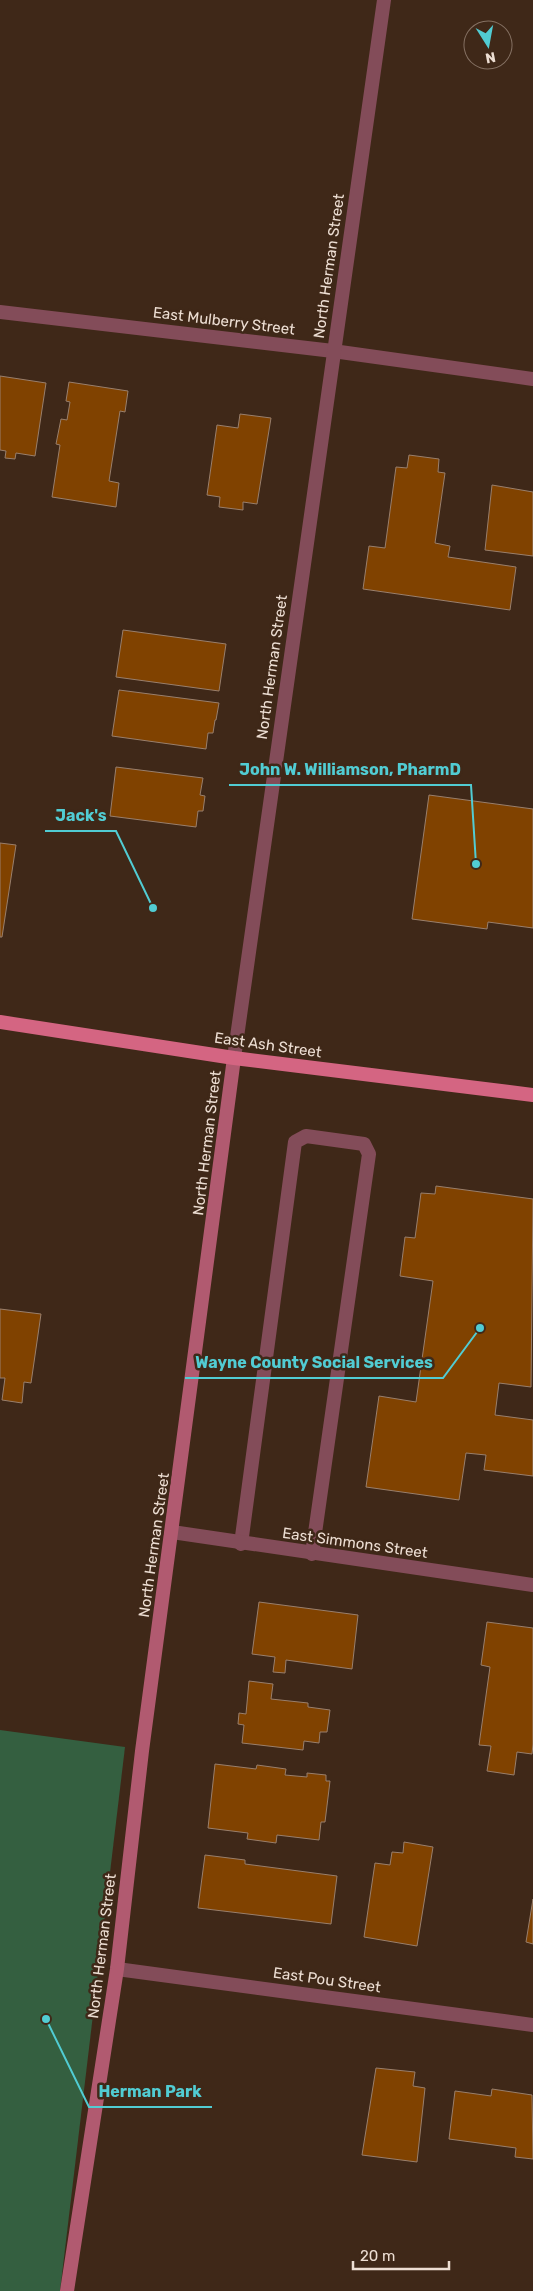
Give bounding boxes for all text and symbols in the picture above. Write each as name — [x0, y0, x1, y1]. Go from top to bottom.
north arrow — [463, 20, 513, 70]
text: N — [484, 48, 497, 67]
street label: North Herman Street — [310, 192, 348, 340]
street label: East Mulberry Street — [152, 303, 296, 339]
street label: North Herman Street — [253, 593, 291, 741]
callout: John W. Williamson, PharmD — [229, 754, 471, 785]
text: John W. Williamson, PharmD — [239, 760, 461, 779]
callout: Jack's — [45, 800, 116, 831]
text: Jack's — [55, 806, 107, 825]
street label: East Ash Street — [213, 1029, 323, 1061]
street label: North Herman Street — [189, 1069, 225, 1217]
callout: Wayne County Social Services — [185, 1347, 443, 1378]
text: Wayne County Social Services — [195, 1353, 433, 1372]
street label: North Herman Street — [135, 1471, 173, 1619]
street label: East Simmons Street — [281, 1524, 429, 1562]
street label: North Herman Street — [84, 1872, 120, 2020]
street label: East Pou Street — [272, 1964, 382, 1996]
callout: Herman Park — [89, 2076, 212, 2107]
text: Herman Park — [98, 2082, 202, 2101]
scale bar — [353, 2238, 449, 2270]
text: 20 m — [360, 2247, 395, 2265]

